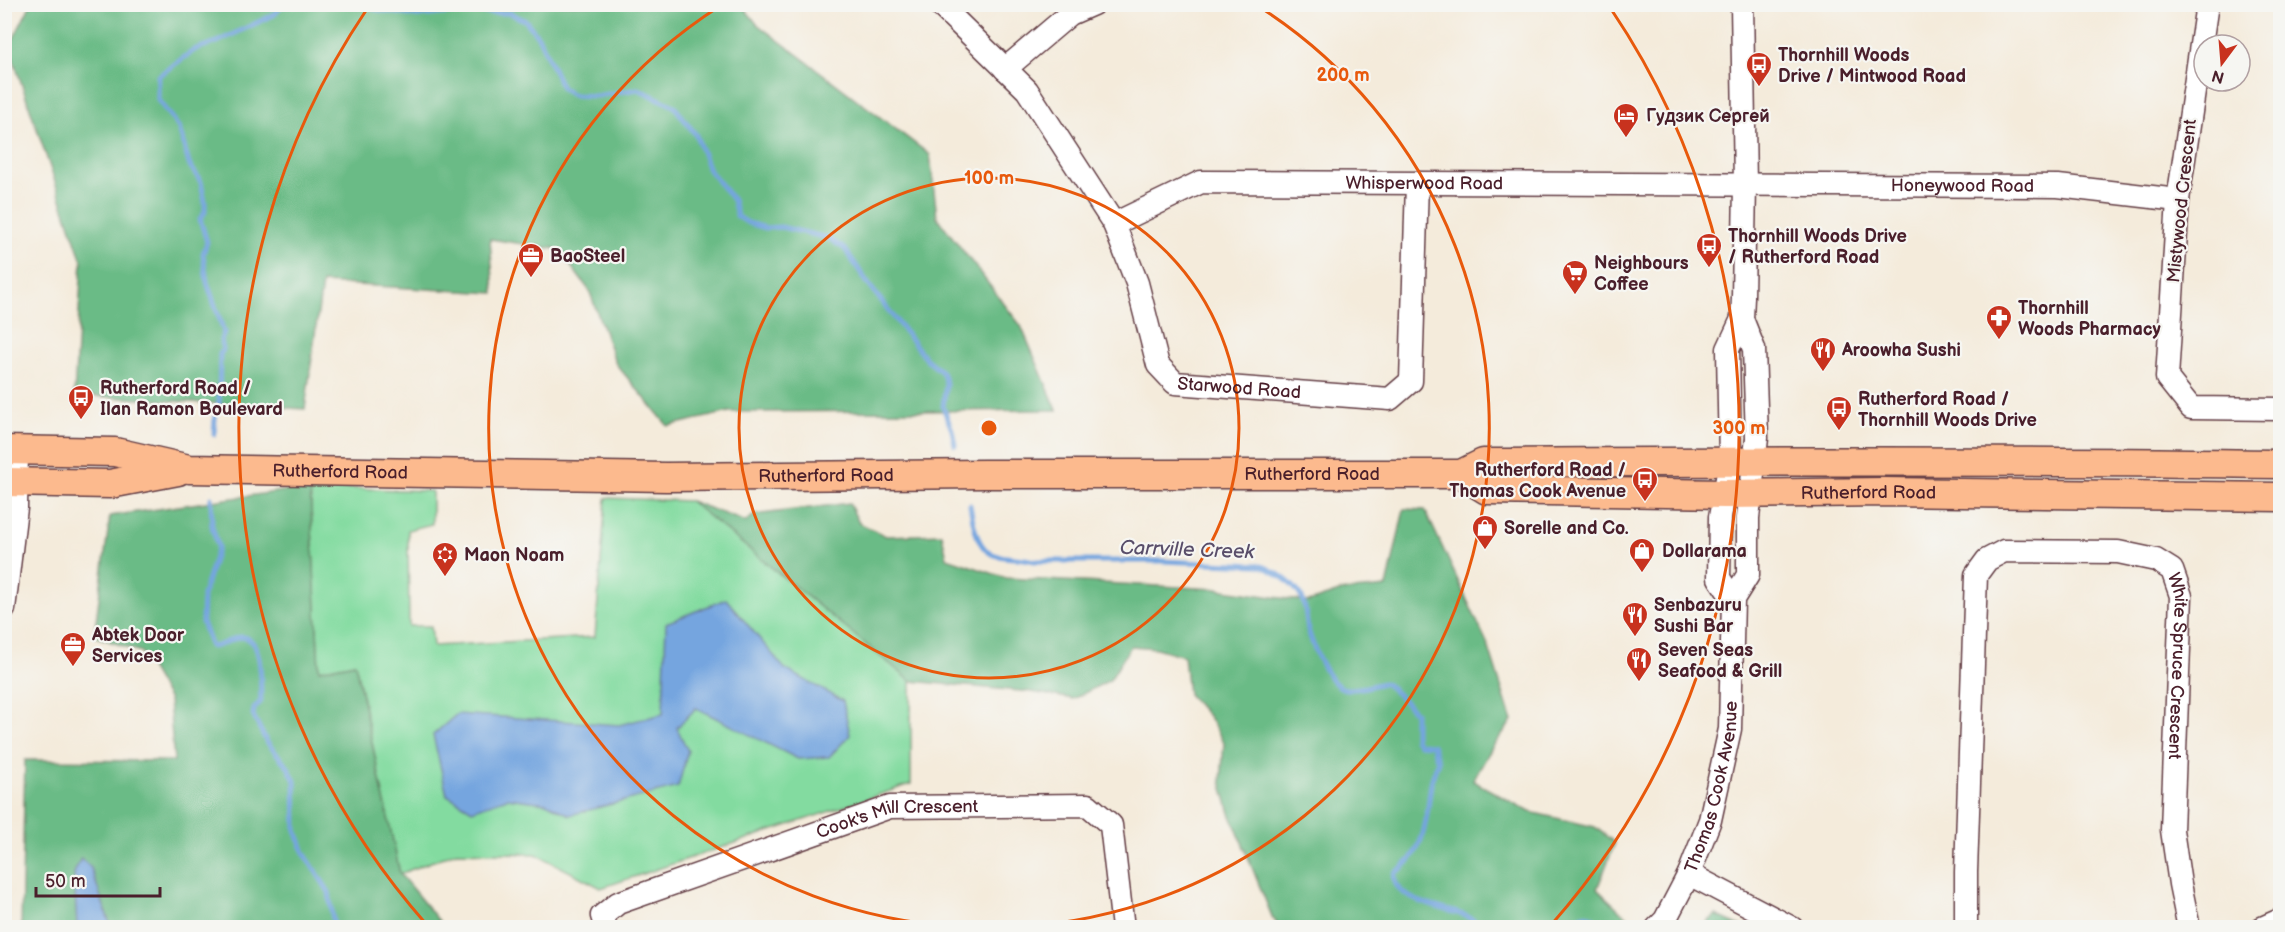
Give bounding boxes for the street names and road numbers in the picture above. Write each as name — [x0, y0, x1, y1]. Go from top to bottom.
street label: Mistywood Crescent — [2163, 118, 2201, 284]
street label: Whisperwood Road — [1345, 172, 1503, 194]
street label: Honeywood Road — [1891, 175, 2034, 196]
street label: Starwood Road — [1177, 373, 1302, 403]
street label: Rutherford Road — [272, 460, 408, 483]
street label: Rutherford Road — [758, 464, 894, 487]
street label: Rutherford Road — [1244, 464, 1380, 485]
street label: Rutherford Road — [1801, 481, 1936, 504]
street label: White Spruce Crescent — [2163, 570, 2191, 760]
street label: Thomas Cook Avenue — [1680, 700, 1741, 876]
street label: Cook's Mill Crescent — [813, 796, 979, 843]

